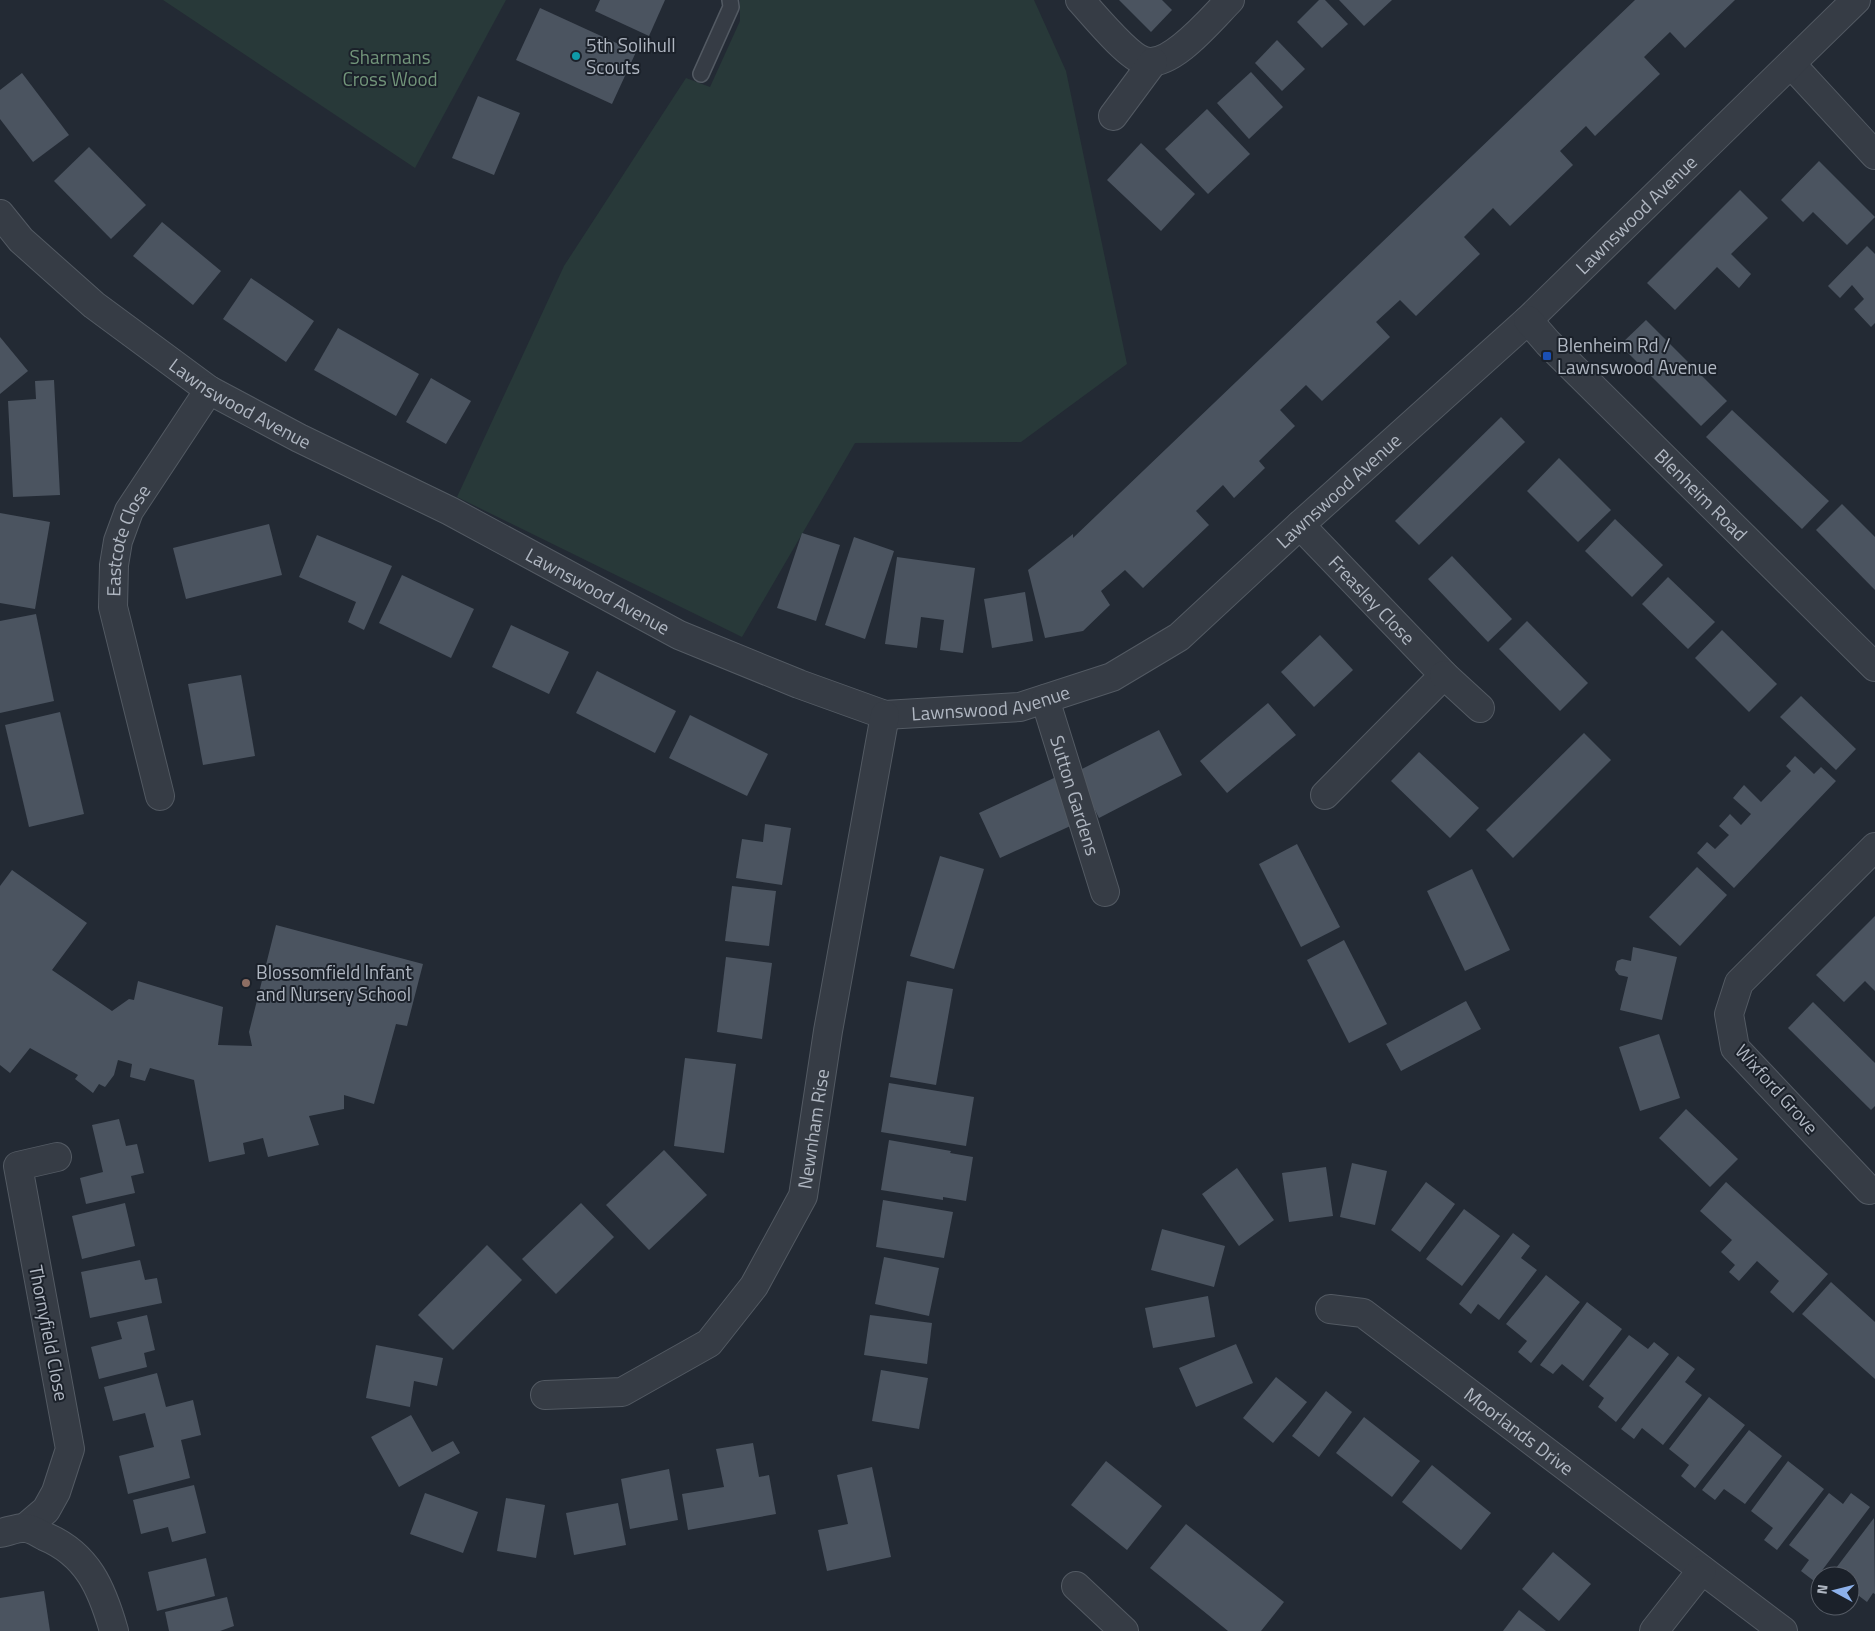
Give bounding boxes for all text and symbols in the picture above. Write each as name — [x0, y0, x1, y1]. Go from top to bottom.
place label: 5th Solihull Scouts — [586, 30, 676, 81]
park label: Sharmans Cross Wood — [342, 42, 438, 93]
marker: 5th Solihull Scouts — [570, 50, 582, 62]
street label: Lawnswood Avenue — [1568, 148, 1703, 280]
place label: Blenheim Rd / Lawnswood Avenue — [1557, 330, 1717, 381]
street label: Lawnswood Avenue — [163, 350, 316, 456]
marker: Blenheim Rd / Lawnswood Avenue — [1541, 350, 1553, 362]
street label: Lawnswood Avenue — [1269, 426, 1407, 555]
street label: Blenheim Road — [1648, 441, 1755, 547]
street label: Eastcote Close — [98, 478, 157, 597]
street label: Lawnswood Avenue — [521, 540, 675, 642]
street label: Freasley Close — [1322, 548, 1422, 651]
street label: Lawnswood Avenue — [911, 677, 1073, 727]
street label: Sutton Gardens — [1043, 732, 1108, 859]
place label: Blossomfield Infant and Nursery School — [256, 957, 412, 1008]
marker: Blossomfield Infant and Nursery School — [240, 977, 252, 989]
street label: Wixford Grove — [1729, 1037, 1826, 1140]
street label: Newnham Rise — [789, 1067, 836, 1191]
street label: Thornyfield Close — [22, 1262, 77, 1403]
street label: Moorlands Drive — [1458, 1380, 1580, 1482]
north arrow — [1810, 1566, 1860, 1616]
text: N — [1811, 1583, 1833, 1595]

